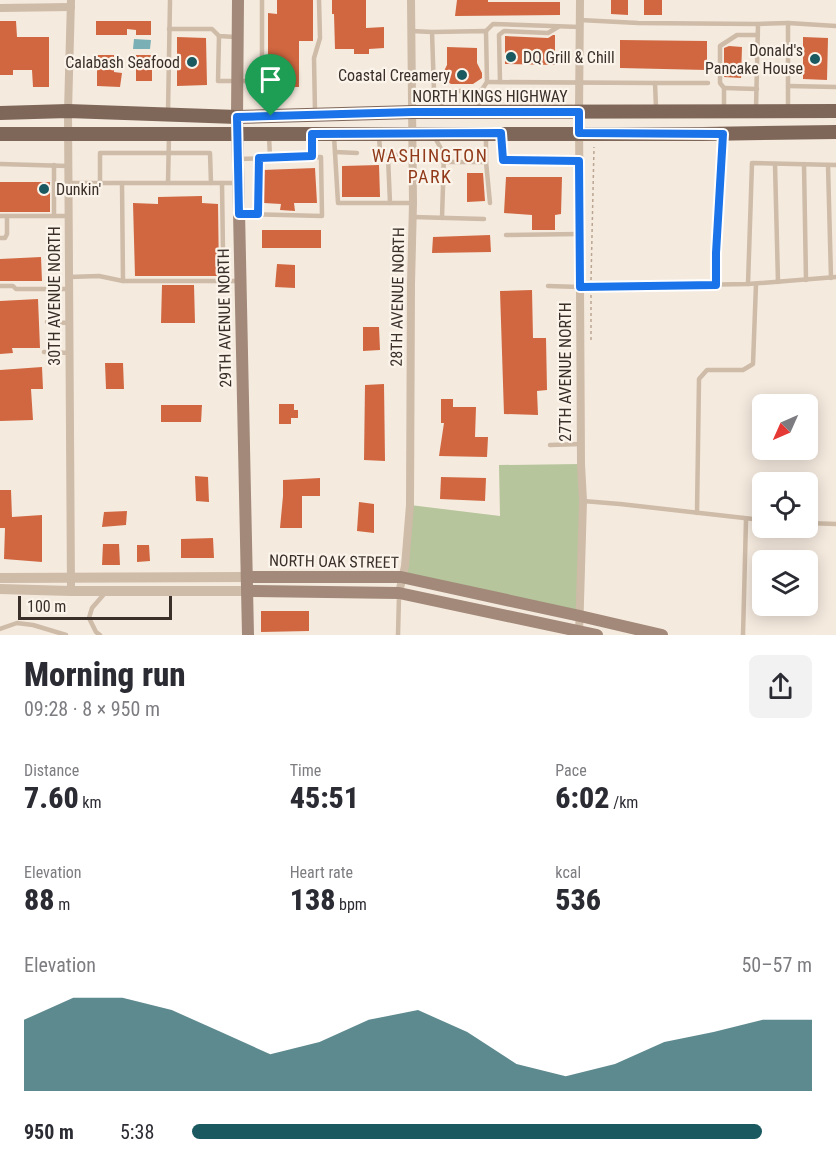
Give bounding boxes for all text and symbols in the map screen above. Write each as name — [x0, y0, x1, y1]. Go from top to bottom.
place label: Donald's Pancake House — [705, 41, 803, 78]
place label: DQ Grill & Chill — [523, 48, 615, 67]
marker: DQ Grill & Chill — [504, 50, 518, 64]
marker: Donald's Pancake House — [808, 52, 822, 66]
place label: Calabash Seafood — [65, 53, 180, 72]
pin — [245, 54, 296, 116]
marker: Calabash Seafood — [185, 55, 199, 69]
icon: arrive — [254, 63, 287, 96]
place label: Coastal Creamery — [338, 66, 450, 85]
marker: Coastal Creamery — [455, 68, 469, 82]
street label: NORTH KINGS HIGHWAY — [412, 87, 568, 106]
district label: WASHINGTON PARK — [372, 145, 488, 187]
place label: Dunkin' — [56, 180, 101, 199]
marker: Dunkin' — [37, 182, 51, 196]
street label: 30TH AVENUE NORTH — [45, 226, 64, 366]
street label: 28TH AVENUE NORTH — [387, 227, 408, 367]
street label: 29TH AVENUE NORTH — [214, 248, 235, 388]
street label: 27TH AVENUE NORTH — [556, 302, 575, 442]
north arrow — [752, 394, 818, 460]
map controls — [752, 394, 818, 616]
button: locate — [752, 472, 818, 538]
button: layers — [752, 550, 818, 616]
street label: NORTH OAK STREET — [269, 551, 399, 572]
scale bar — [18, 593, 172, 620]
text: 100 m — [27, 597, 66, 616]
text: Morning run — [24, 655, 186, 694]
button: share — [749, 655, 812, 718]
text: 09:28 · 8 × 950 m — [24, 697, 160, 721]
text: Distance — [24, 761, 79, 780]
text: Time — [290, 761, 321, 780]
text: Pace — [555, 761, 587, 780]
text: 7.60 — [24, 780, 79, 815]
text: 45:51 — [290, 780, 359, 815]
text: 6:02 — [555, 780, 610, 815]
text: km — [79, 793, 102, 812]
text: /km — [610, 793, 638, 812]
text: Elevation — [24, 863, 82, 882]
text: Heart rate — [290, 863, 353, 882]
text: kcal — [555, 863, 581, 882]
text: 88 — [24, 882, 55, 917]
text: 138 — [290, 882, 335, 917]
text: 536 — [555, 882, 601, 917]
text: m — [55, 895, 70, 914]
text: bpm — [335, 895, 367, 914]
text: Elevation — [24, 953, 96, 977]
text: 50–57 m — [741, 953, 812, 977]
text: 950 m — [24, 1120, 74, 1144]
text: 5:38 — [120, 1120, 154, 1144]

